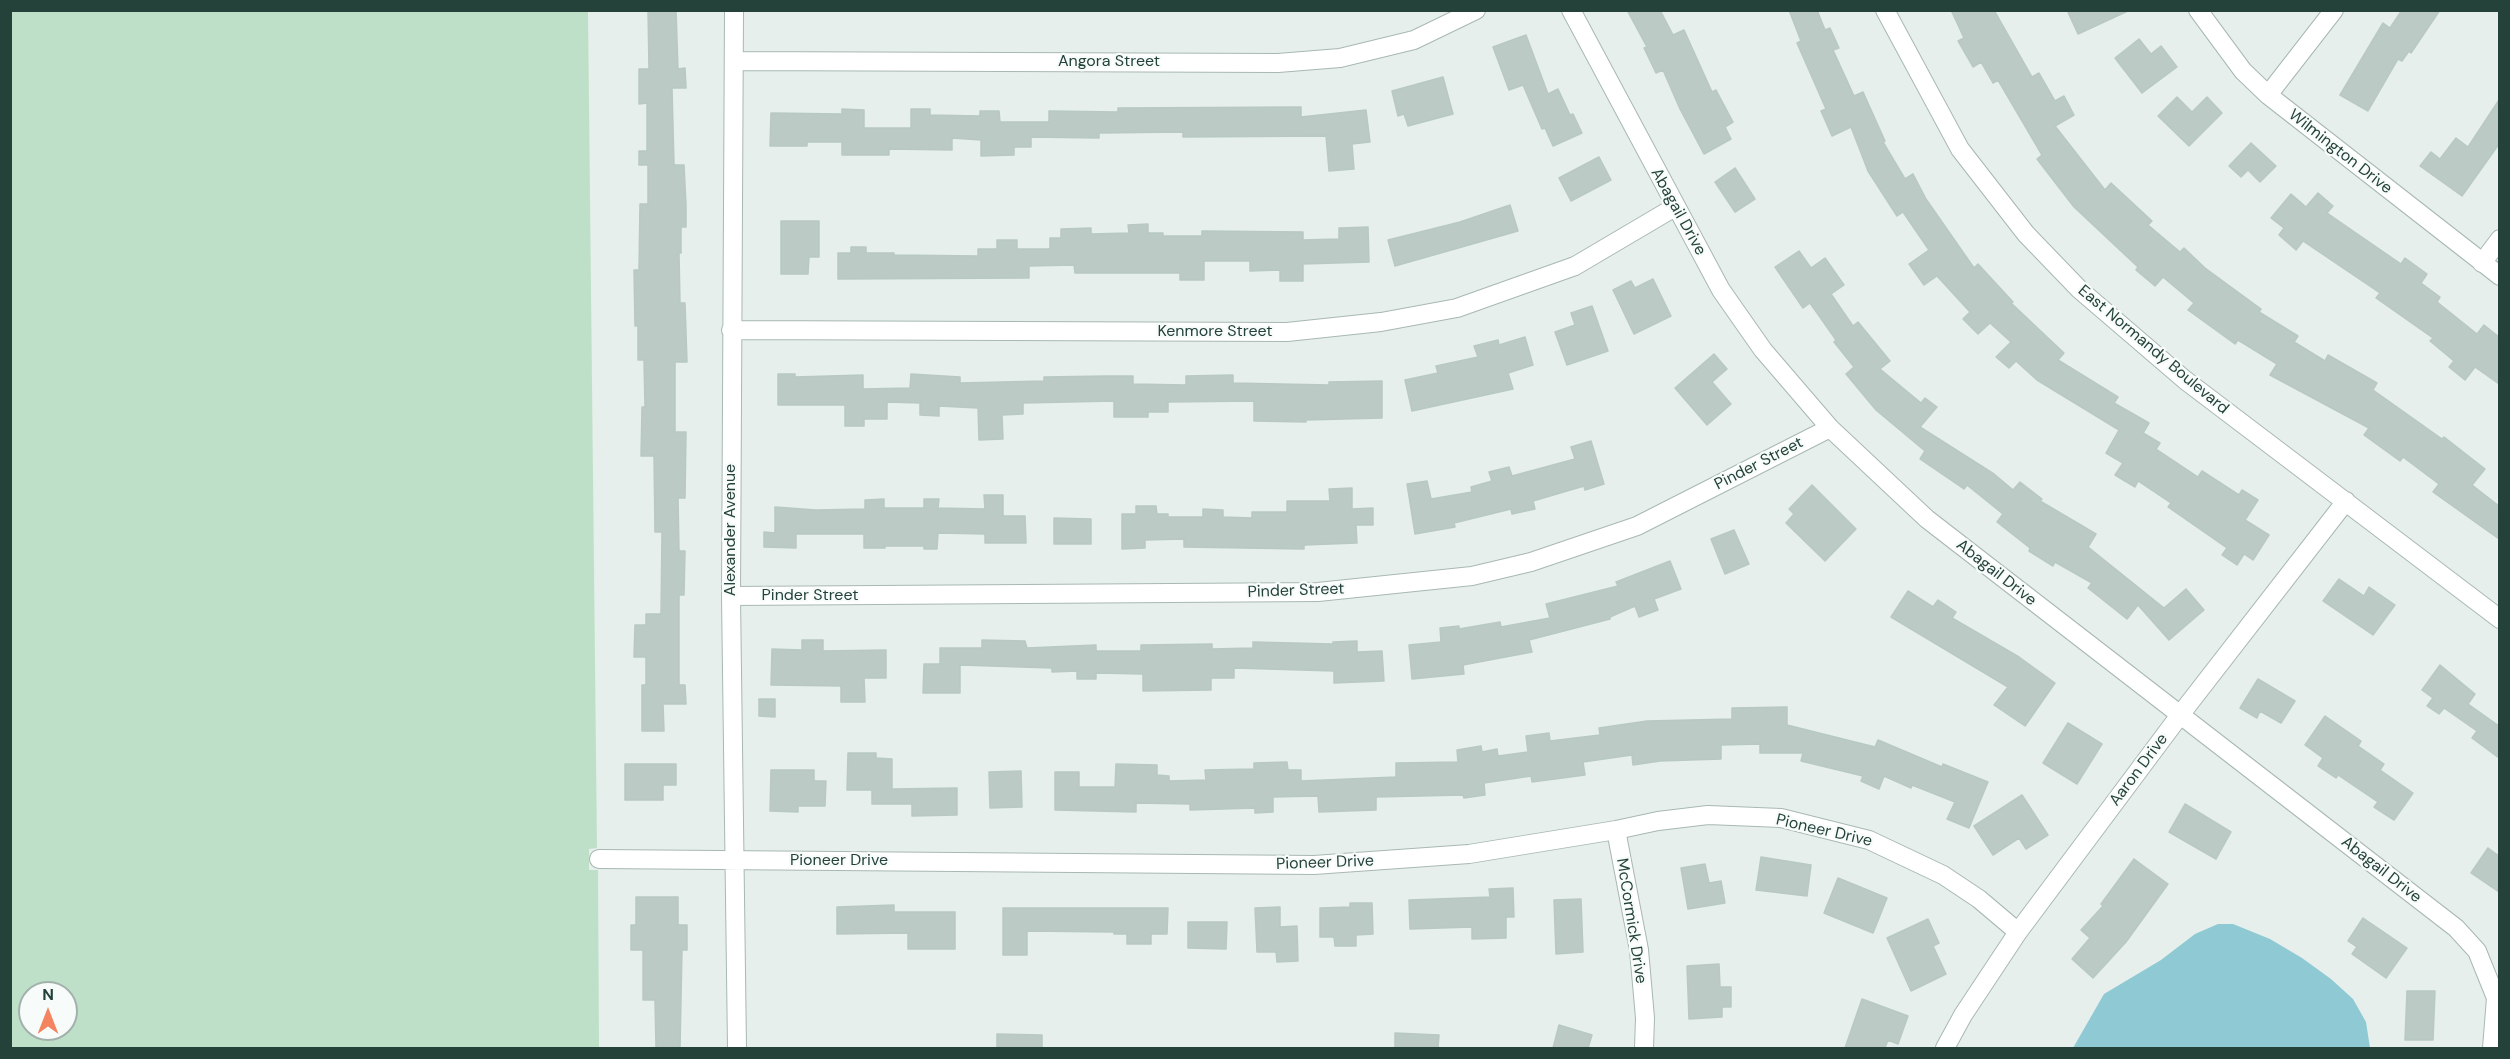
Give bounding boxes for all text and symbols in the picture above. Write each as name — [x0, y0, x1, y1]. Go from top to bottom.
street label: Angora Street — [1058, 52, 1160, 72]
street label: Wilmington Drive — [2284, 106, 2396, 198]
street label: Abagail Drive — [1646, 165, 1710, 259]
street label: East Normandy Boulevard — [2074, 281, 2232, 419]
street label: Kenmore Street — [1157, 322, 1273, 342]
street label: Pinder Street — [1711, 433, 1807, 495]
street label: Alexander Avenue — [721, 464, 741, 596]
street label: Abagail Drive — [1952, 536, 2040, 610]
street label: Pinder Street — [1247, 580, 1345, 602]
street label: Pinder Street — [762, 586, 858, 606]
street label: Aaron Drive — [2106, 730, 2172, 810]
street label: Pioneer Drive — [1774, 811, 1874, 851]
street label: Abagail Drive — [2337, 833, 2425, 907]
street label: Pioneer Drive — [790, 851, 888, 871]
street label: Pioneer Drive — [1276, 852, 1374, 874]
street label: McCormick Drive — [1612, 857, 1650, 985]
north arrow — [18, 981, 78, 1041]
text: N — [42, 984, 54, 1005]

